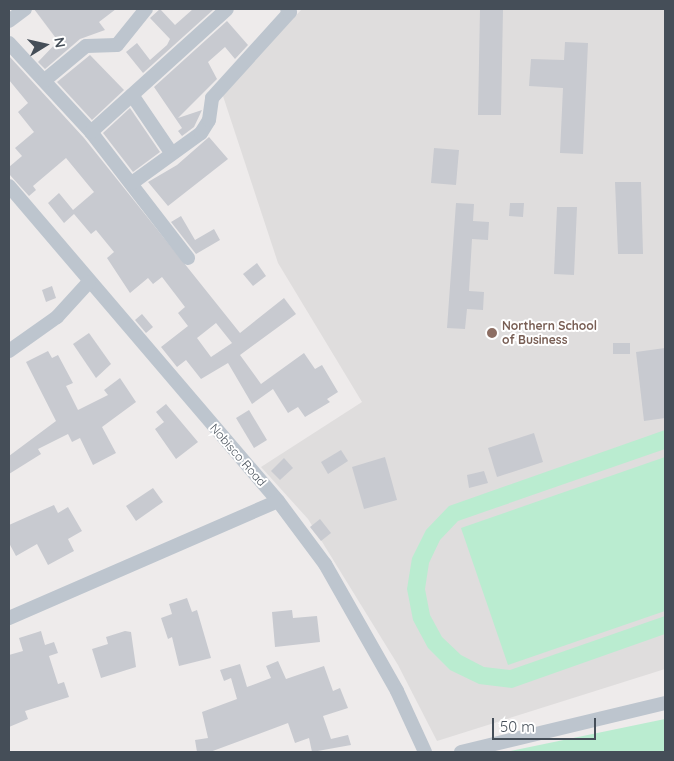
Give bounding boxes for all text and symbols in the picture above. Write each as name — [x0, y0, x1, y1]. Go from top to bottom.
north arrow — [20, 20, 70, 70]
text: N — [50, 36, 70, 49]
place label: Northern School of Business — [502, 319, 597, 347]
marker: Northern School of Business — [486, 327, 498, 339]
street label: Nobisco Road — [207, 421, 269, 489]
scale bar — [494, 708, 598, 740]
text: 50 m — [500, 717, 535, 736]

